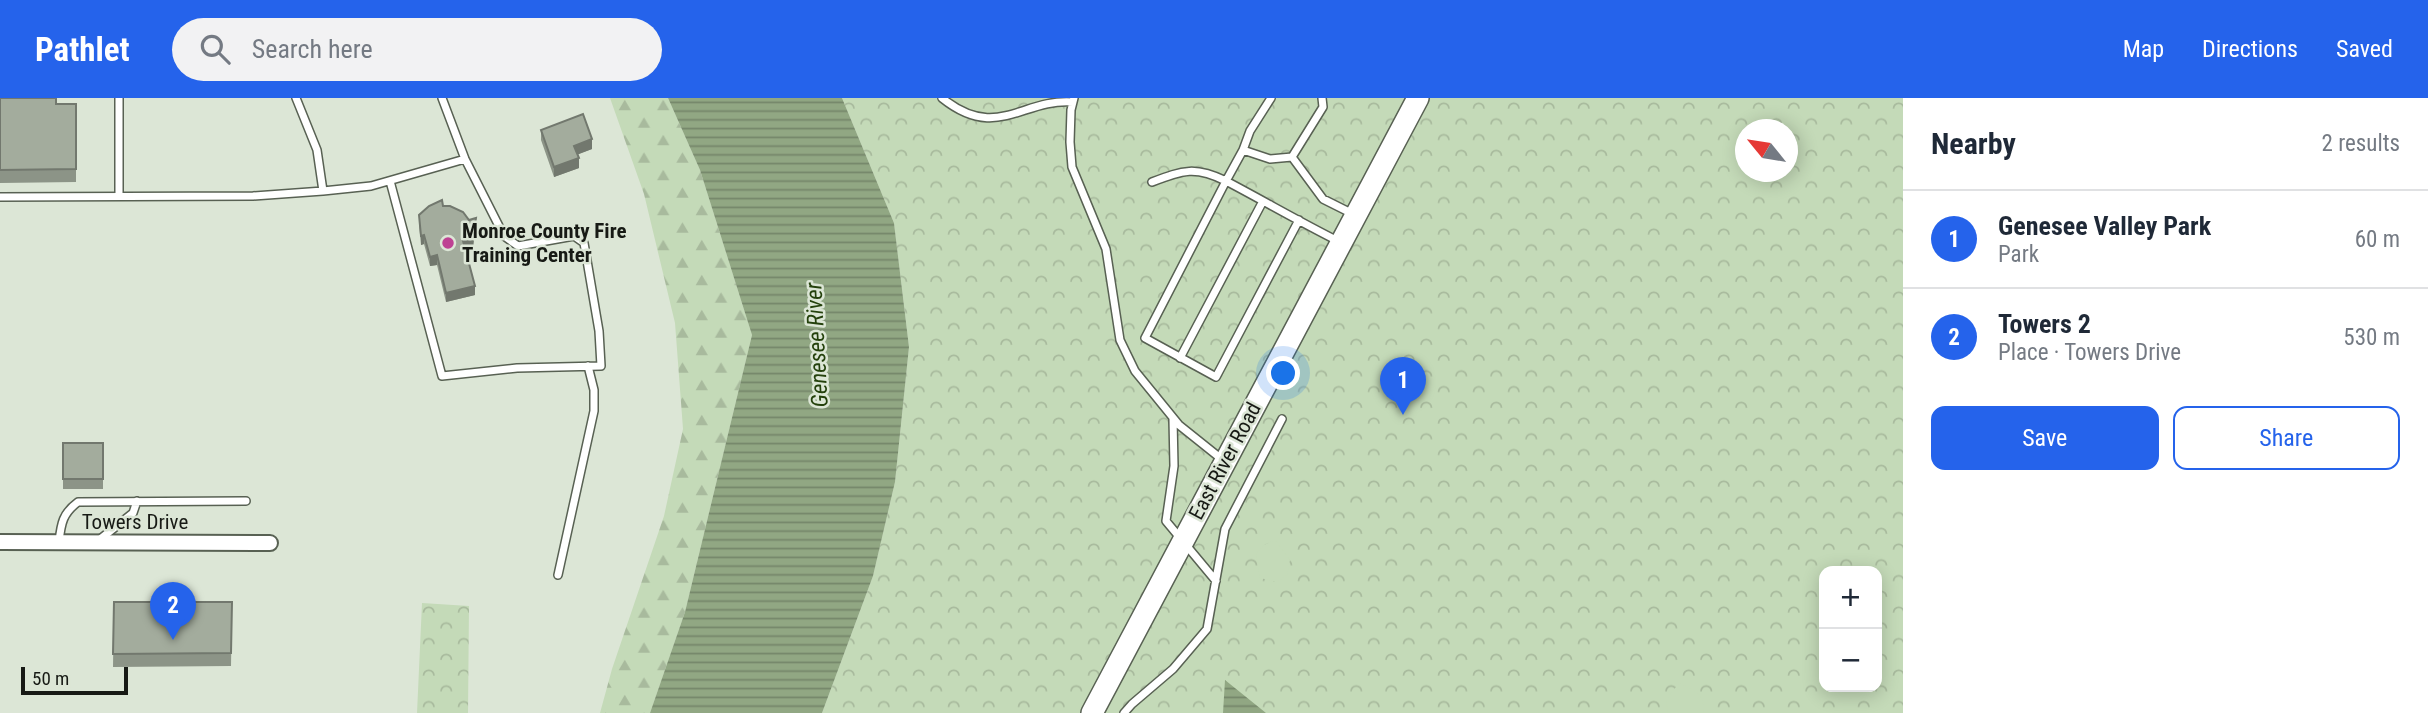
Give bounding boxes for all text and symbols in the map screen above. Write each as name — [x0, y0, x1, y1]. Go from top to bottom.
search box — [172, 18, 662, 81]
text: Pathlet — [35, 30, 130, 69]
icon: search — [196, 30, 234, 68]
text: Search here — [252, 34, 373, 64]
text: Map — [2123, 35, 2164, 63]
text: Directions — [2202, 35, 2298, 63]
text: Saved — [2336, 35, 2393, 63]
north arrow — [1735, 119, 1798, 182]
text: Nearby — [1931, 126, 2016, 161]
text: 2 results — [2322, 130, 2400, 157]
text: Genesee Valley Park — [1998, 211, 2211, 241]
place label: Monroe County Fire Training Center — [462, 219, 626, 267]
text: 1 — [1948, 226, 1960, 253]
text: 60 m — [2355, 226, 2400, 253]
marker: Monroe County Fire Training Center — [440, 235, 456, 251]
text: Park — [1998, 241, 2039, 268]
water label: Genesee River — [800, 281, 834, 408]
text: Towers 2 — [1998, 309, 2091, 339]
text: 2 — [1948, 324, 1960, 351]
text: 530 m — [2343, 324, 2400, 351]
text: Place · Towers Drive — [1998, 339, 2181, 366]
your location — [1266, 356, 1300, 390]
pin: 1 — [1380, 357, 1426, 415]
street label: East River Road — [1184, 398, 1266, 524]
button: Save — [1931, 406, 2159, 470]
button: Share — [2173, 406, 2400, 470]
street label: Towers Drive — [82, 510, 188, 534]
map controls — [1819, 566, 1882, 692]
button: + — [1819, 566, 1882, 629]
pin: 2 — [150, 582, 196, 640]
button: − — [1819, 629, 1882, 692]
scale bar — [21, 664, 128, 696]
text: 50 m — [32, 667, 69, 690]

